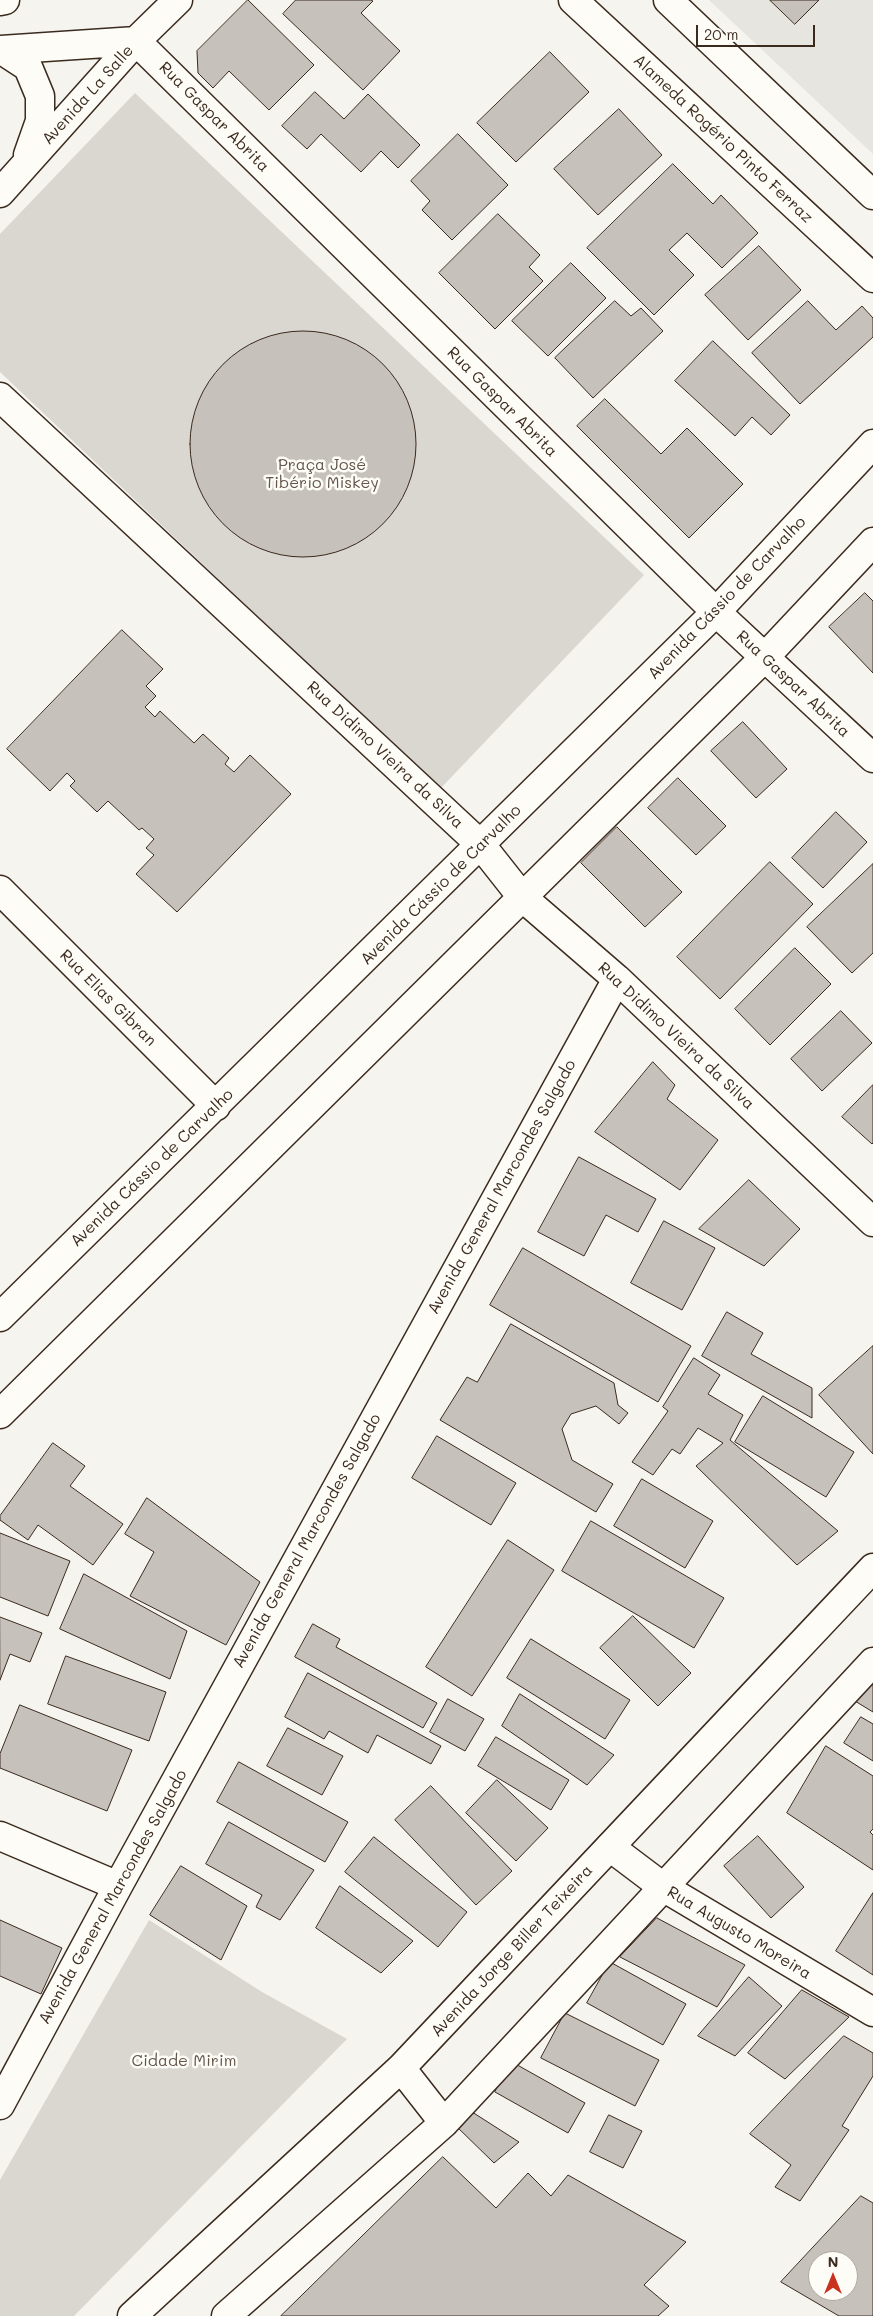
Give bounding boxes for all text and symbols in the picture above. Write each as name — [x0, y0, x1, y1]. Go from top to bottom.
scale bar — [698, 15, 817, 47]
text: 20 m — [704, 24, 738, 44]
street label: Avenida La Salle — [38, 41, 138, 149]
street label: Alameda Rogério Pinto Ferraz — [629, 51, 817, 227]
street label: Rua Gaspar Abrita — [155, 58, 273, 176]
street label: Rua Gaspar Abrita — [443, 343, 561, 461]
park label: Praça José Tibério Miskey — [265, 455, 379, 493]
street label: Avenida Cássio de Carvalho — [644, 513, 810, 683]
street label: Rua Gaspar Abrita — [732, 627, 854, 741]
street label: Rua Didimo Vieira da Silva — [303, 677, 467, 833]
street label: Avenida Cássio de Carvalho — [357, 801, 525, 969]
street label: Rua Elias Gibran — [56, 946, 160, 1050]
street label: Rua Didimo Vieira da Silva — [594, 958, 758, 1114]
street label: Avenida General Marcondes Salgado — [424, 1056, 580, 1318]
street label: Avenida Cássio de Carvalho — [67, 1085, 237, 1251]
street label: Avenida General Marcondes Salgado — [229, 1410, 385, 1672]
street label: Avenida General Marcondes Salgado — [35, 1766, 191, 2028]
street label: Avenida Jorge Biller Teixeira — [427, 1861, 597, 2041]
street label: Rua Augusto Moreira — [664, 1882, 814, 1984]
park label: Cidade Mirim — [132, 2051, 236, 2071]
north arrow — [808, 2251, 858, 2301]
text: N — [828, 2252, 838, 2271]

